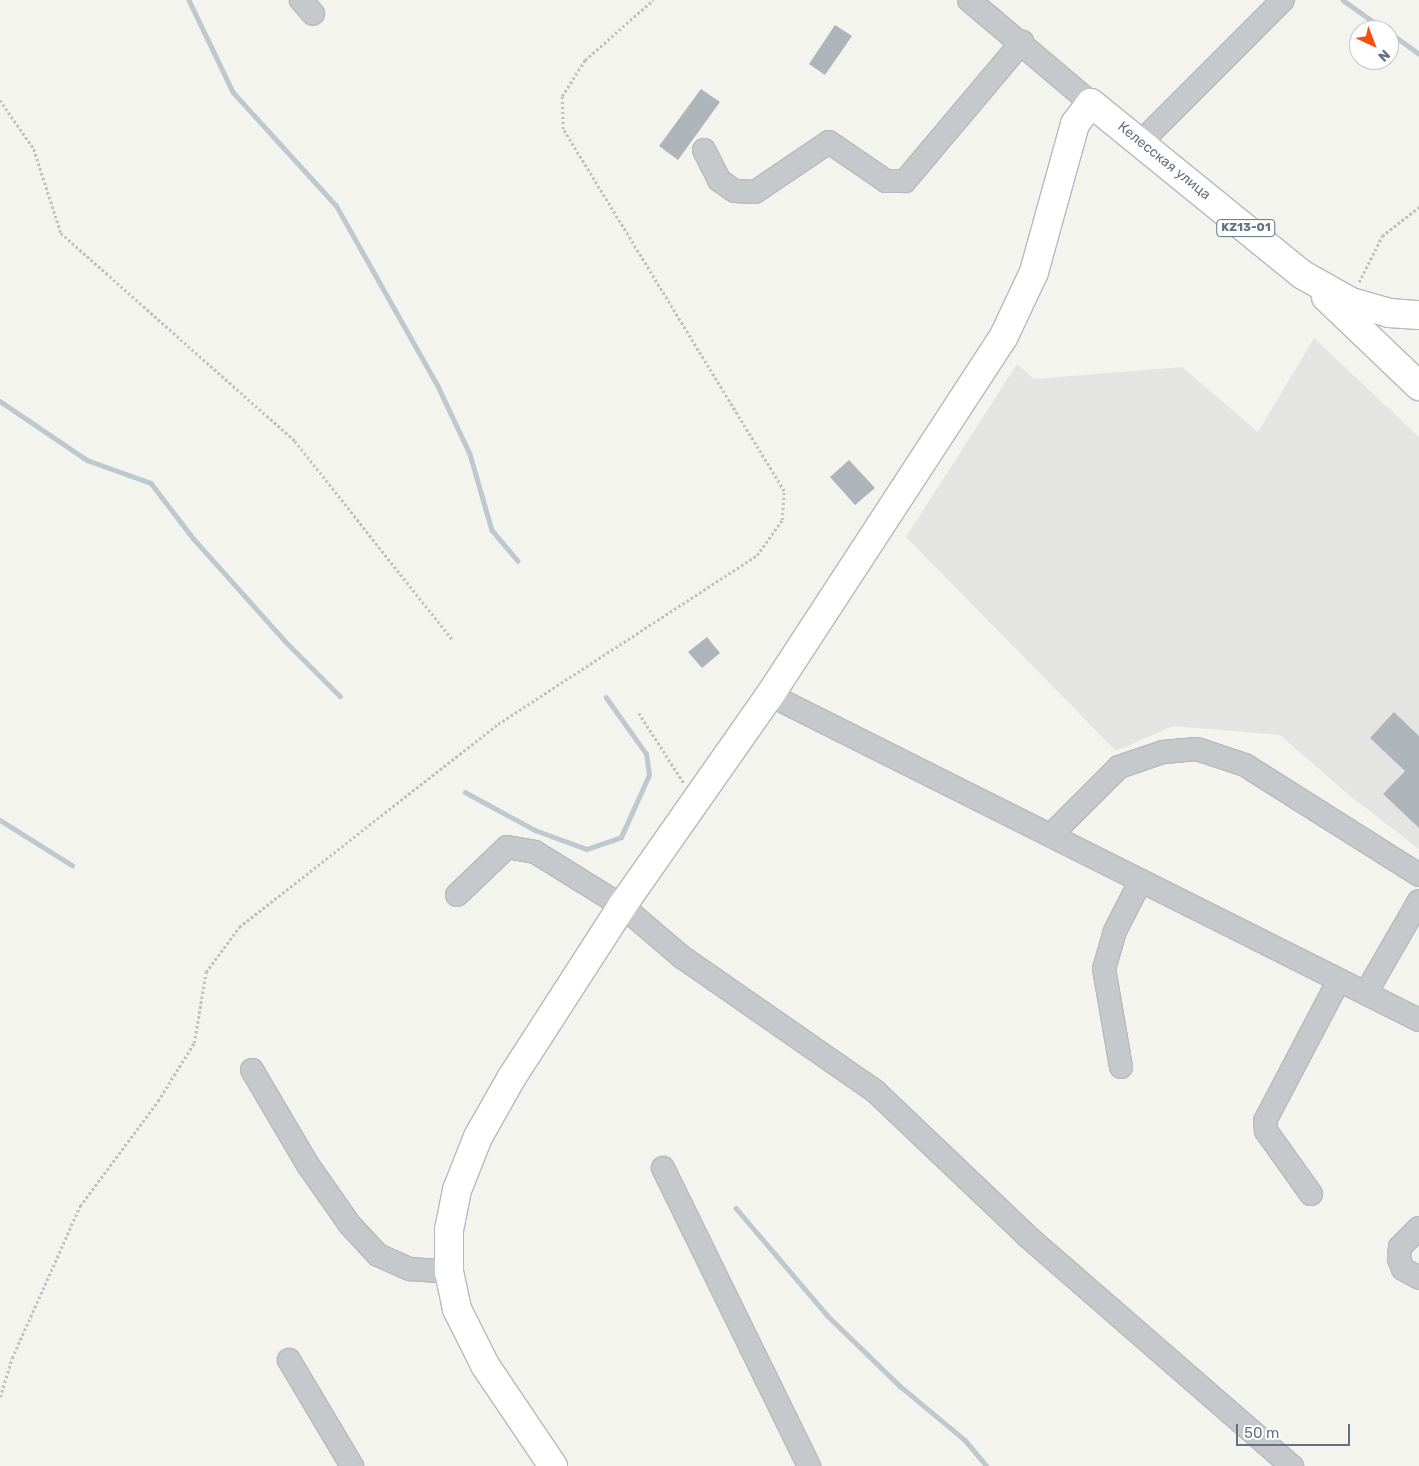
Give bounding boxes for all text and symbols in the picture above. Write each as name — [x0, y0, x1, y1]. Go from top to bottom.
north arrow — [1349, 20, 1399, 70]
text: N — [1374, 46, 1393, 65]
street label: Келесская улица — [1114, 119, 1214, 203]
road number: KZ13-01 — [1216, 218, 1276, 238]
scale bar — [1239, 1414, 1353, 1446]
text: 50 m — [1244, 1424, 1279, 1442]

